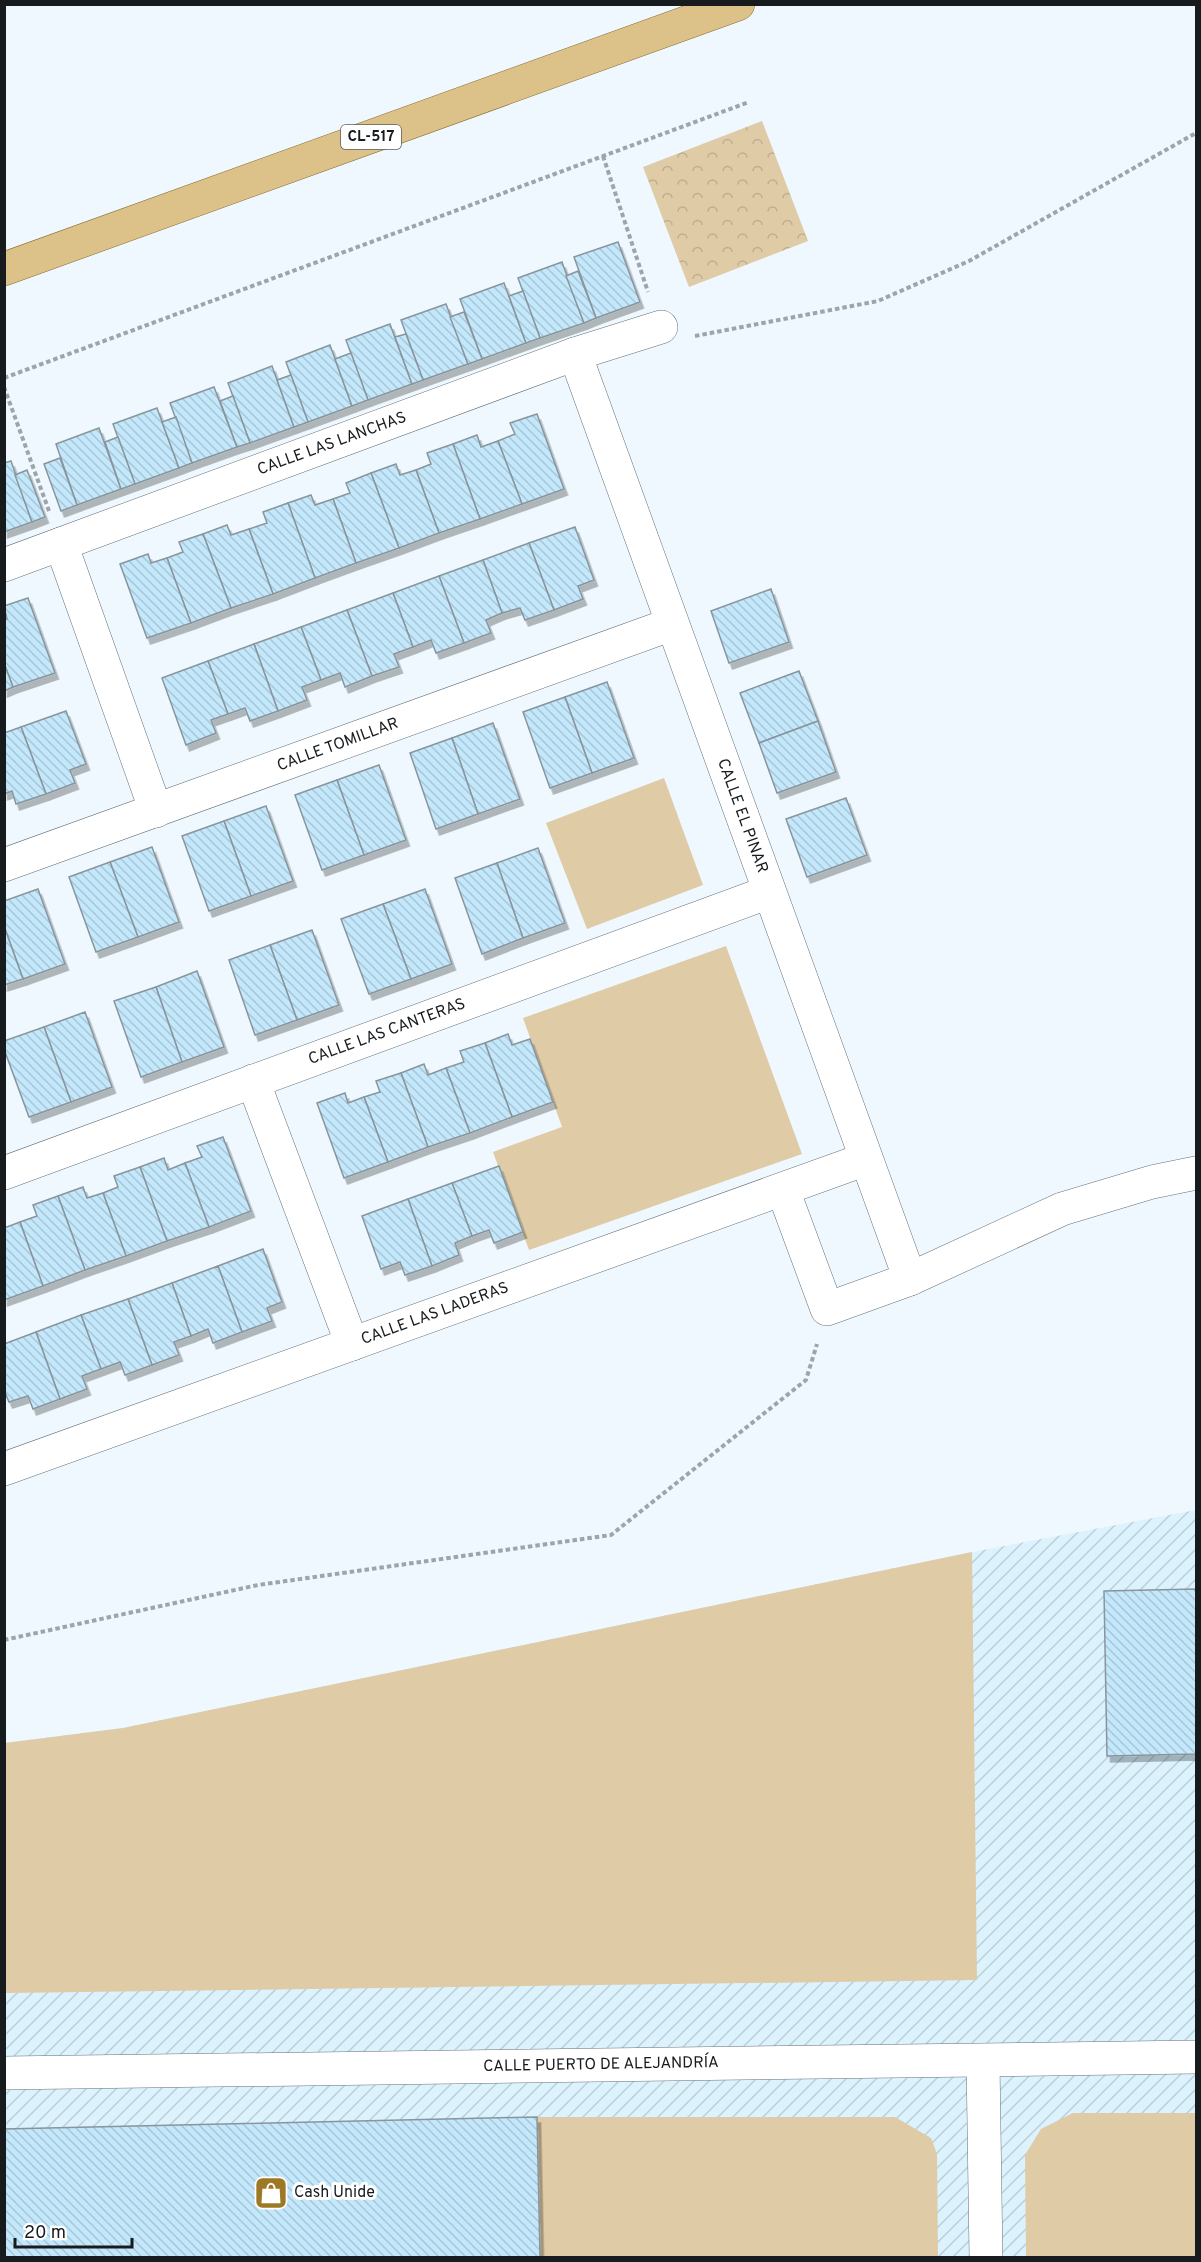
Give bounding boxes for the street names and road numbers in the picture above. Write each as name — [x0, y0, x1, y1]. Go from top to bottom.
road number: CL-517 — [341, 125, 401, 149]
street label: CALLE LAS LANCHAS — [255, 408, 409, 480]
street label: CALLE TOMILLAR — [274, 714, 402, 776]
street label: CALLE EL PINAR — [712, 756, 772, 876]
street label: CALLE LAS CANTERAS — [306, 994, 468, 1070]
street label: CALLE LAS LADERAS — [359, 1278, 511, 1350]
street label: CALLE PUERTO DE ALEJANDRÍA — [483, 2051, 719, 2077]

